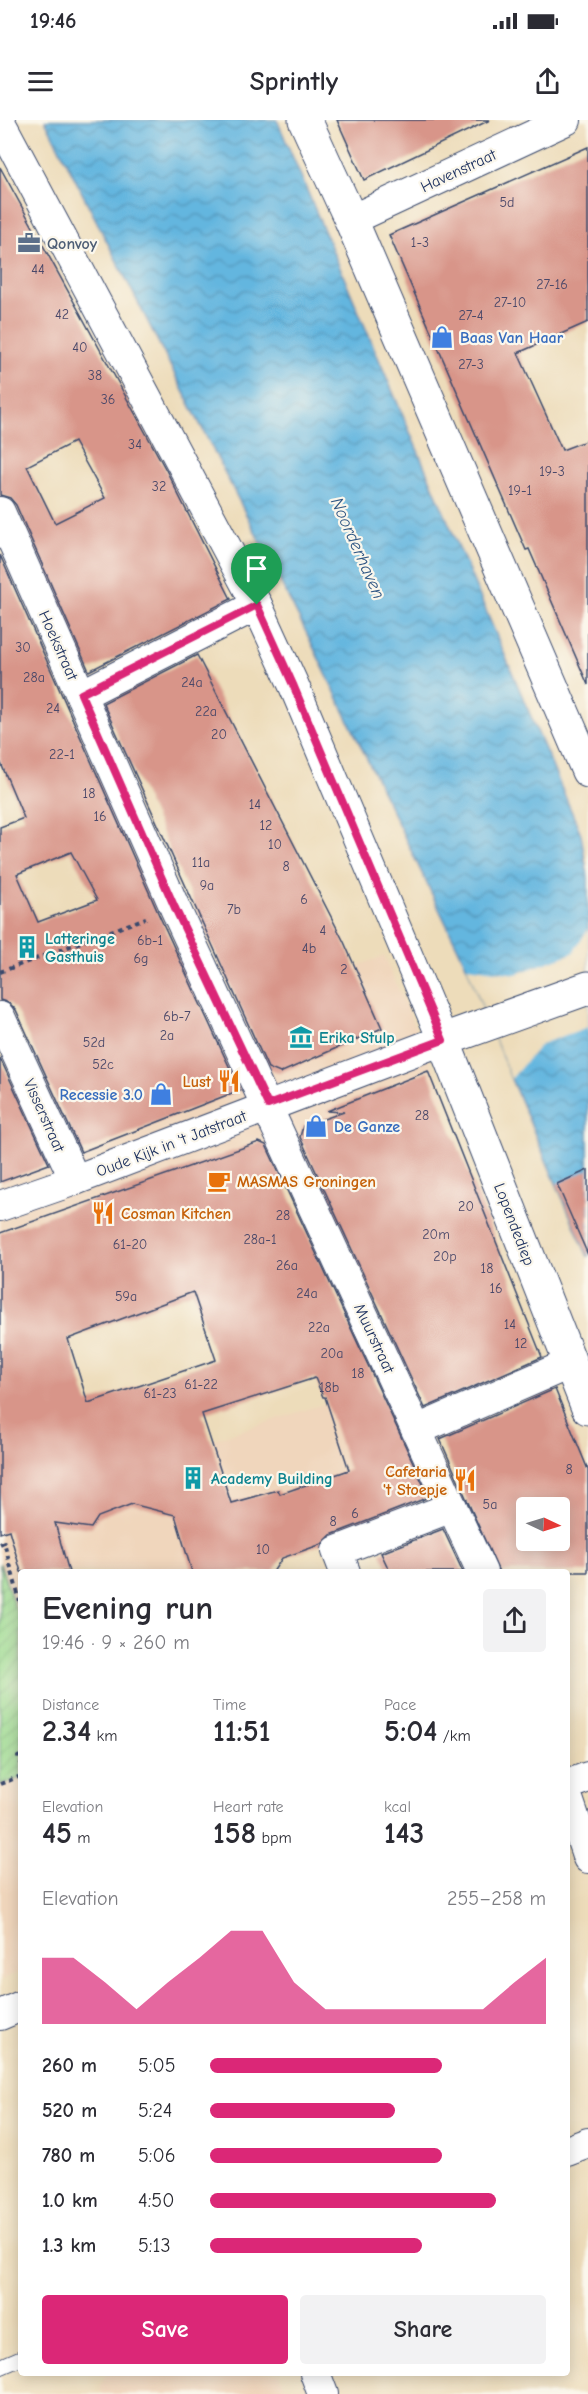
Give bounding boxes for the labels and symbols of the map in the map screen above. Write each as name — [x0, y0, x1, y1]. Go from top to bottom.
street label: Havenstraat — [418, 145, 500, 196]
house number: 5d — [499, 194, 515, 211]
office icon: Qonvoy — [16, 230, 42, 256]
house number: 1-3 — [411, 234, 429, 251]
place label: Qonvoy — [47, 235, 98, 253]
house number: 44 — [31, 261, 45, 278]
house number: 27-16 — [536, 276, 568, 293]
house number: 27-10 — [494, 294, 526, 311]
house number: 42 — [55, 306, 69, 323]
house number: 27-4 — [458, 307, 484, 324]
shop icon: Baas Van Haar — [429, 324, 455, 350]
place label: Baas Van Haar — [460, 329, 564, 347]
house number: 40 — [72, 339, 88, 356]
house number: 27-3 — [458, 356, 484, 373]
house number: 38 — [88, 367, 102, 384]
house number: 36 — [101, 391, 115, 408]
house number: 34 — [128, 436, 142, 453]
house number: 19-3 — [539, 463, 565, 480]
house number: 32 — [152, 478, 166, 495]
house number: 19-1 — [508, 482, 532, 499]
water label: Noorderhaven — [326, 494, 389, 602]
pin — [231, 543, 282, 605]
street label: Hoekstraat — [35, 608, 82, 683]
house number: 30 — [15, 639, 31, 656]
house number: 28a — [23, 669, 45, 686]
house number: 24a — [181, 674, 203, 691]
house number: 24 — [46, 700, 60, 717]
house number: 22a — [195, 703, 217, 720]
house number: 20 — [211, 726, 227, 743]
house number: 22-1 — [49, 746, 75, 763]
house number: 18 — [83, 785, 95, 802]
house number: 14 — [249, 796, 261, 813]
house number: 16 — [93, 808, 107, 825]
house number: 12 — [260, 817, 272, 834]
house number: 10 — [268, 836, 282, 853]
house number: 11a — [192, 854, 210, 871]
house number: 8 — [282, 858, 290, 875]
house number: 9a — [200, 877, 214, 894]
house number: 6 — [300, 891, 308, 908]
house number: 7b — [227, 901, 241, 918]
house number: 4 — [320, 922, 327, 939]
place label: Latteringe Gasthuis — [45, 930, 115, 966]
house number: 6b-1 — [137, 932, 163, 949]
building icon: Latteringe Gasthuis — [14, 934, 40, 960]
house number: 4b — [302, 940, 316, 957]
house number: 6g — [133, 950, 149, 967]
house number: 2 — [340, 961, 348, 978]
house number: 6b-7 — [163, 1008, 191, 1025]
museum icon: Erika Stulp — [288, 1024, 314, 1050]
house number: 2a — [160, 1027, 174, 1044]
place label: Erika Stulp — [319, 1029, 395, 1047]
house number: 52d — [83, 1034, 105, 1051]
house number: 52c — [92, 1056, 114, 1073]
restaurant icon: Lust — [216, 1068, 242, 1094]
place label: Lust — [182, 1073, 212, 1091]
street label: Visserstraat — [20, 1076, 68, 1155]
shop icon: Recessie 3.0 — [148, 1081, 174, 1107]
place label: Recessie 3.0 — [59, 1086, 143, 1104]
street label: Oude Kijk in 't Jatstraat — [94, 1107, 249, 1181]
house number: 28 — [415, 1107, 429, 1124]
shop icon: De Ganze — [303, 1113, 329, 1139]
place label: De Ganze — [334, 1118, 400, 1136]
cafe icon: MASMAS Groningen — [206, 1168, 232, 1194]
place label: MASMAS Groningen — [237, 1173, 376, 1191]
street label: Lopendediep — [490, 1181, 538, 1268]
house number: 20 — [458, 1198, 474, 1215]
restaurant icon: Cosman Kitchen — [90, 1200, 116, 1226]
place label: Cosman Kitchen — [121, 1205, 231, 1223]
house number: 28 — [276, 1207, 290, 1224]
house number: 20m — [422, 1226, 450, 1243]
house number: 28a-1 — [244, 1231, 276, 1248]
house number: 61-20 — [113, 1236, 147, 1253]
house number: 20p — [433, 1248, 457, 1265]
house number: 26a — [276, 1257, 298, 1274]
house number: 18 — [481, 1260, 493, 1277]
house number: 16 — [489, 1280, 503, 1297]
house number: 24a — [296, 1285, 318, 1302]
house number: 59a — [115, 1288, 137, 1305]
street label: Muurstraat — [350, 1301, 398, 1376]
house number: 14 — [504, 1316, 516, 1333]
house number: 22a — [308, 1319, 330, 1336]
house number: 12 — [515, 1335, 527, 1352]
house number: 20a — [320, 1345, 344, 1362]
house number: 18 — [352, 1365, 364, 1382]
house number: 61-22 — [184, 1376, 218, 1393]
house number: 18b — [319, 1379, 339, 1396]
house number: 61-23 — [143, 1385, 177, 1402]
house number: 8 — [565, 1461, 573, 1478]
place label: Cafetaria 't Stoepje — [383, 1463, 447, 1499]
building icon: Academy Building — [180, 1465, 206, 1491]
restaurant icon: Cafetaria 't Stoepje — [452, 1467, 478, 1493]
place label: Academy Building — [211, 1470, 333, 1488]
house number: 5a — [483, 1496, 497, 1513]
north arrow — [516, 1497, 570, 1551]
house number: 6 — [351, 1505, 359, 1522]
house number: 8 — [329, 1513, 337, 1530]
house number: 10 — [256, 1541, 270, 1558]

